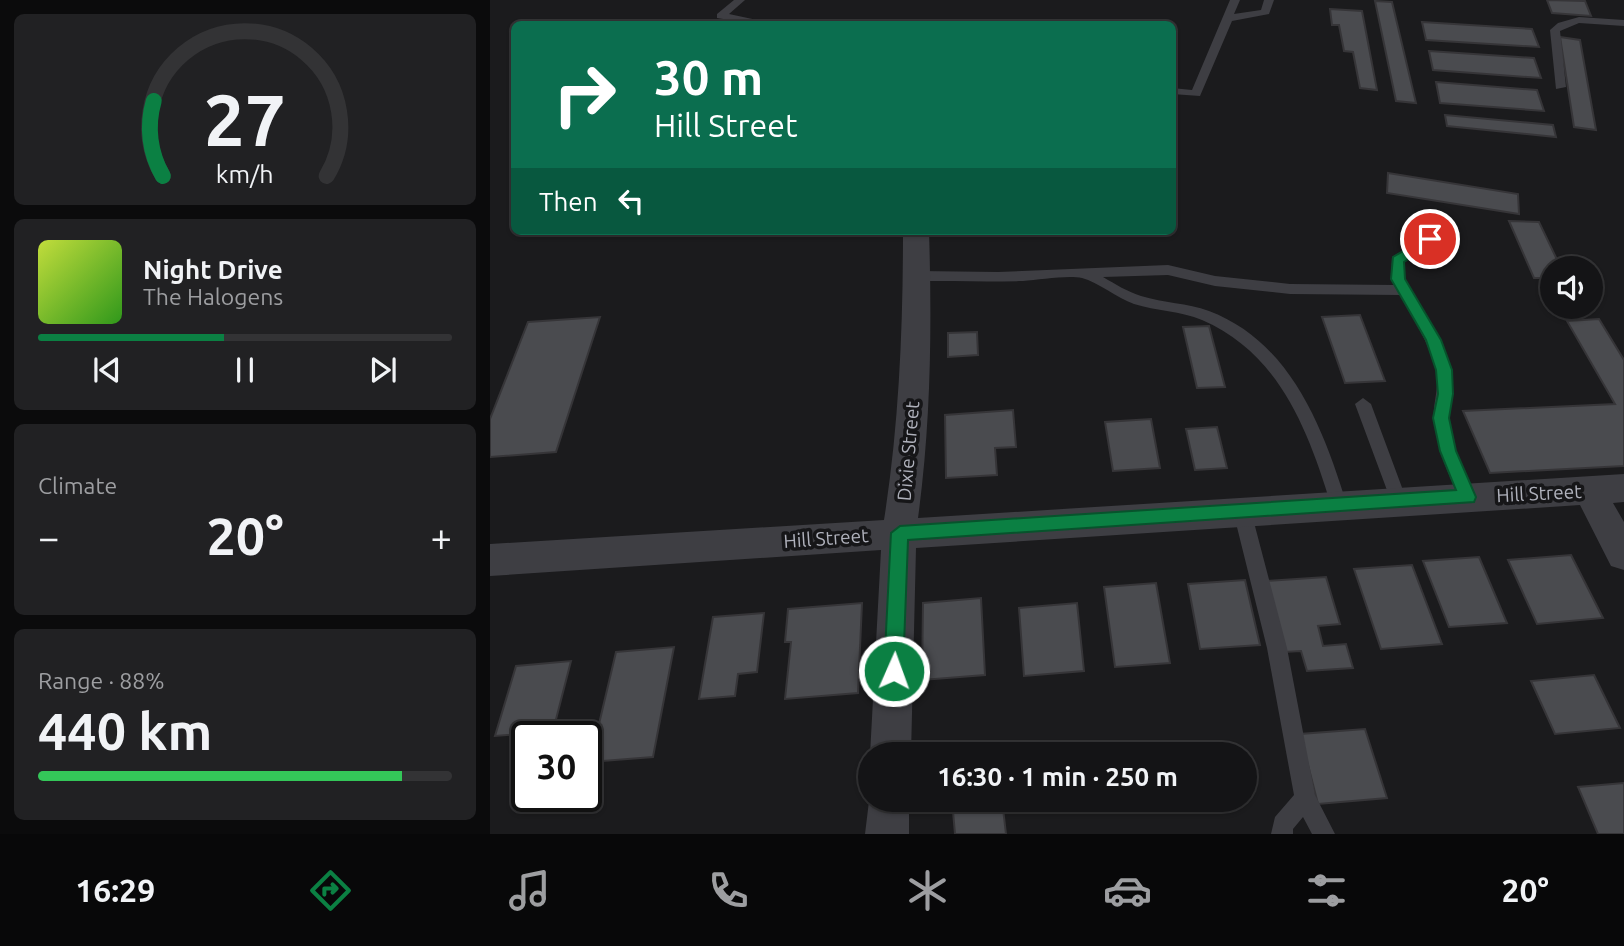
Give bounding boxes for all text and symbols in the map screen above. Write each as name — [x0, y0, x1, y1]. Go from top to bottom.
icon: right — [539, 49, 630, 140]
text: 30 m — [654, 49, 763, 104]
text: 27 — [204, 78, 286, 160]
text: Hill Street — [654, 107, 798, 143]
text: km/h — [216, 159, 274, 187]
icon: left — [612, 182, 650, 220]
text: Then — [539, 187, 598, 216]
pin — [1400, 209, 1460, 269]
icon: arrive — [1411, 220, 1449, 258]
text: Night Drive — [143, 255, 283, 284]
map controls — [1540, 256, 1603, 319]
button: sound — [1540, 256, 1603, 319]
text: The Halogens — [143, 284, 283, 309]
icon: previous — [88, 351, 126, 389]
icon: pause — [226, 351, 264, 389]
icon: next — [364, 351, 402, 389]
street label: Dixie Street — [893, 400, 923, 502]
text: Climate — [38, 473, 117, 498]
street label: Hill Street — [1496, 480, 1583, 506]
text: 20° — [206, 507, 284, 565]
text: − — [38, 516, 59, 558]
text: + — [431, 516, 452, 558]
street label: Hill Street — [783, 524, 870, 552]
position arrow — [857, 634, 931, 708]
text: Range · 88% — [38, 668, 165, 693]
text: 440 km — [38, 702, 212, 760]
speed limit sign: 30 — [511, 721, 602, 812]
text: 16:30 · 1 min · 250 m — [937, 762, 1178, 791]
icon: directions — [306, 866, 355, 915]
icon: music — [505, 866, 554, 915]
icon: phone — [704, 866, 753, 915]
icon: climate — [903, 866, 952, 915]
icon: car — [1103, 866, 1152, 915]
icon: filters — [1302, 866, 1351, 915]
text: 16:29 — [75, 872, 155, 908]
text: 20° — [1501, 872, 1549, 908]

